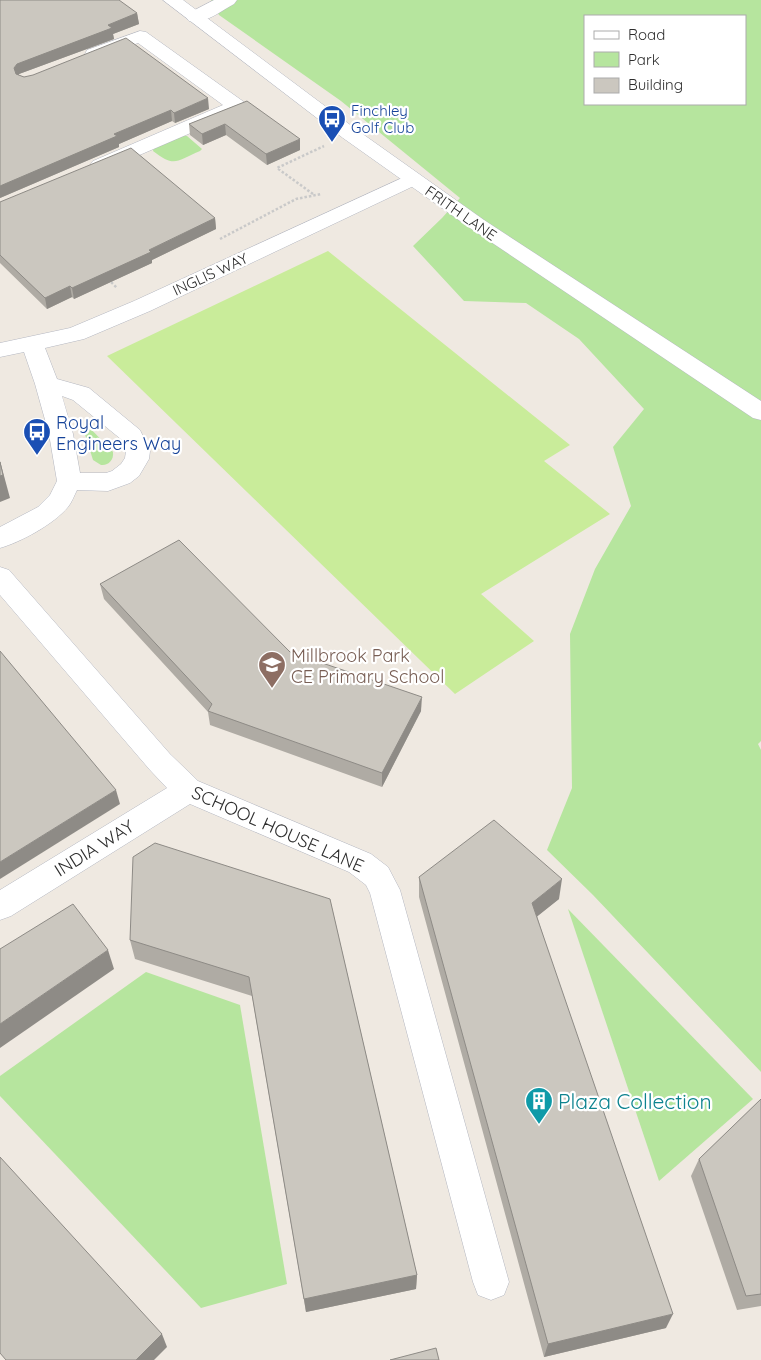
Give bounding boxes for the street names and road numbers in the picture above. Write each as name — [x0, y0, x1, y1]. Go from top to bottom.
street label: FRITH LANE — [421, 181, 501, 245]
street label: INGLIS WAY — [169, 248, 251, 300]
street label: SCHOOL HOUSE LANE — [188, 781, 368, 877]
street label: INDIA WAY — [50, 815, 138, 881]

